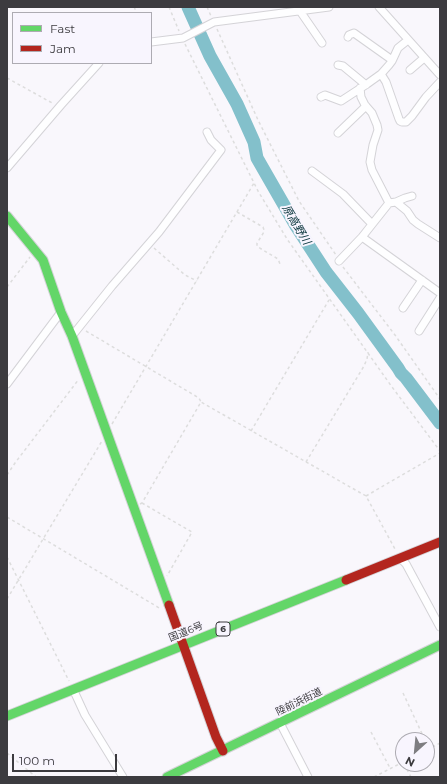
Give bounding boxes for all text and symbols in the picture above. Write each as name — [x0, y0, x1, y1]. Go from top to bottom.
legend — [12, 12, 152, 64]
text: Fast — [50, 21, 75, 36]
text: Jam — [50, 41, 76, 56]
water label: 原高野川 — [279, 203, 313, 247]
street label: 国道6号 — [167, 620, 205, 644]
road number: 6 — [216, 622, 230, 636]
street label: 陸前浜街道 — [274, 686, 324, 718]
north arrow — [395, 732, 435, 772]
scale bar — [14, 746, 119, 772]
text: 100 m — [19, 753, 55, 768]
text: N — [403, 754, 417, 770]

